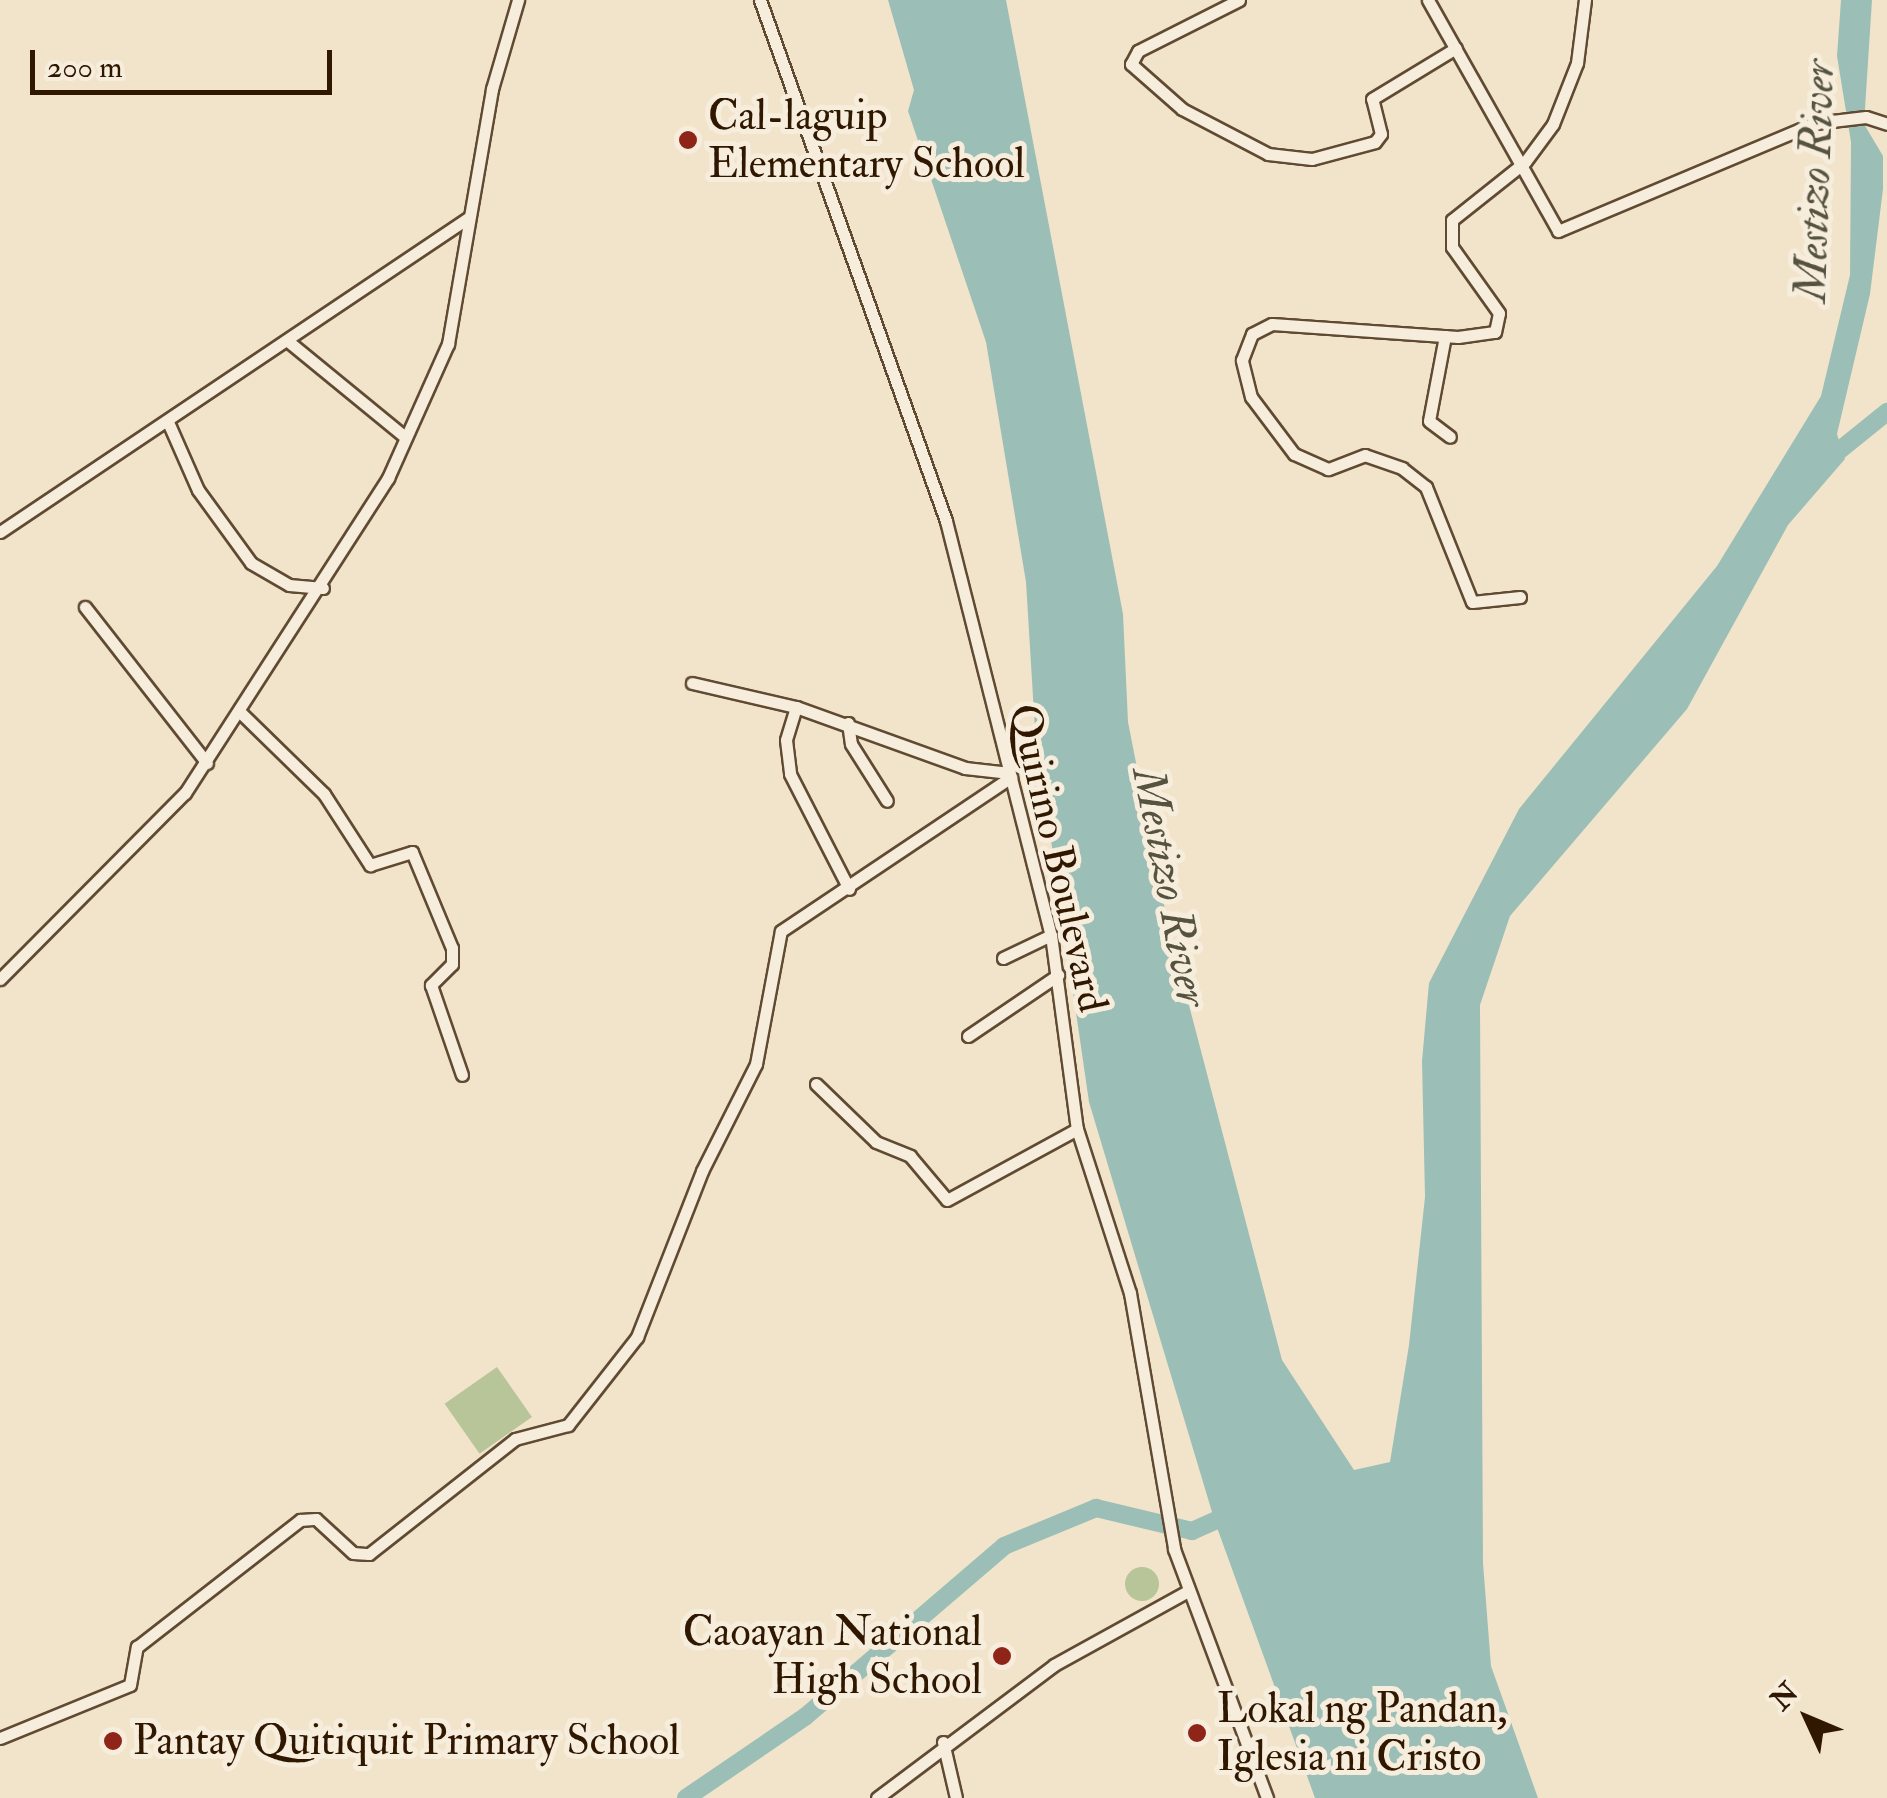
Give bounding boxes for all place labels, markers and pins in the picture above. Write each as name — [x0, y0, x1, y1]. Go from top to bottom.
place label: Cal-laguip Elementary School — [708, 91, 1025, 190]
marker: Cal-laguip Elementary School — [677, 129, 699, 151]
place label: Caoayan National High School — [683, 1607, 982, 1705]
marker: Caoayan National High School — [991, 1645, 1013, 1667]
place label: Lokal ng Pandan, Iglesia ni Cristo — [1217, 1684, 1507, 1782]
place label: Pantay Quitiquit Primary School — [133, 1716, 680, 1766]
marker: Lokal ng Pandan, Iglesia ni Cristo — [1186, 1722, 1208, 1744]
marker: Pantay Quitiquit Primary School — [102, 1730, 124, 1752]

